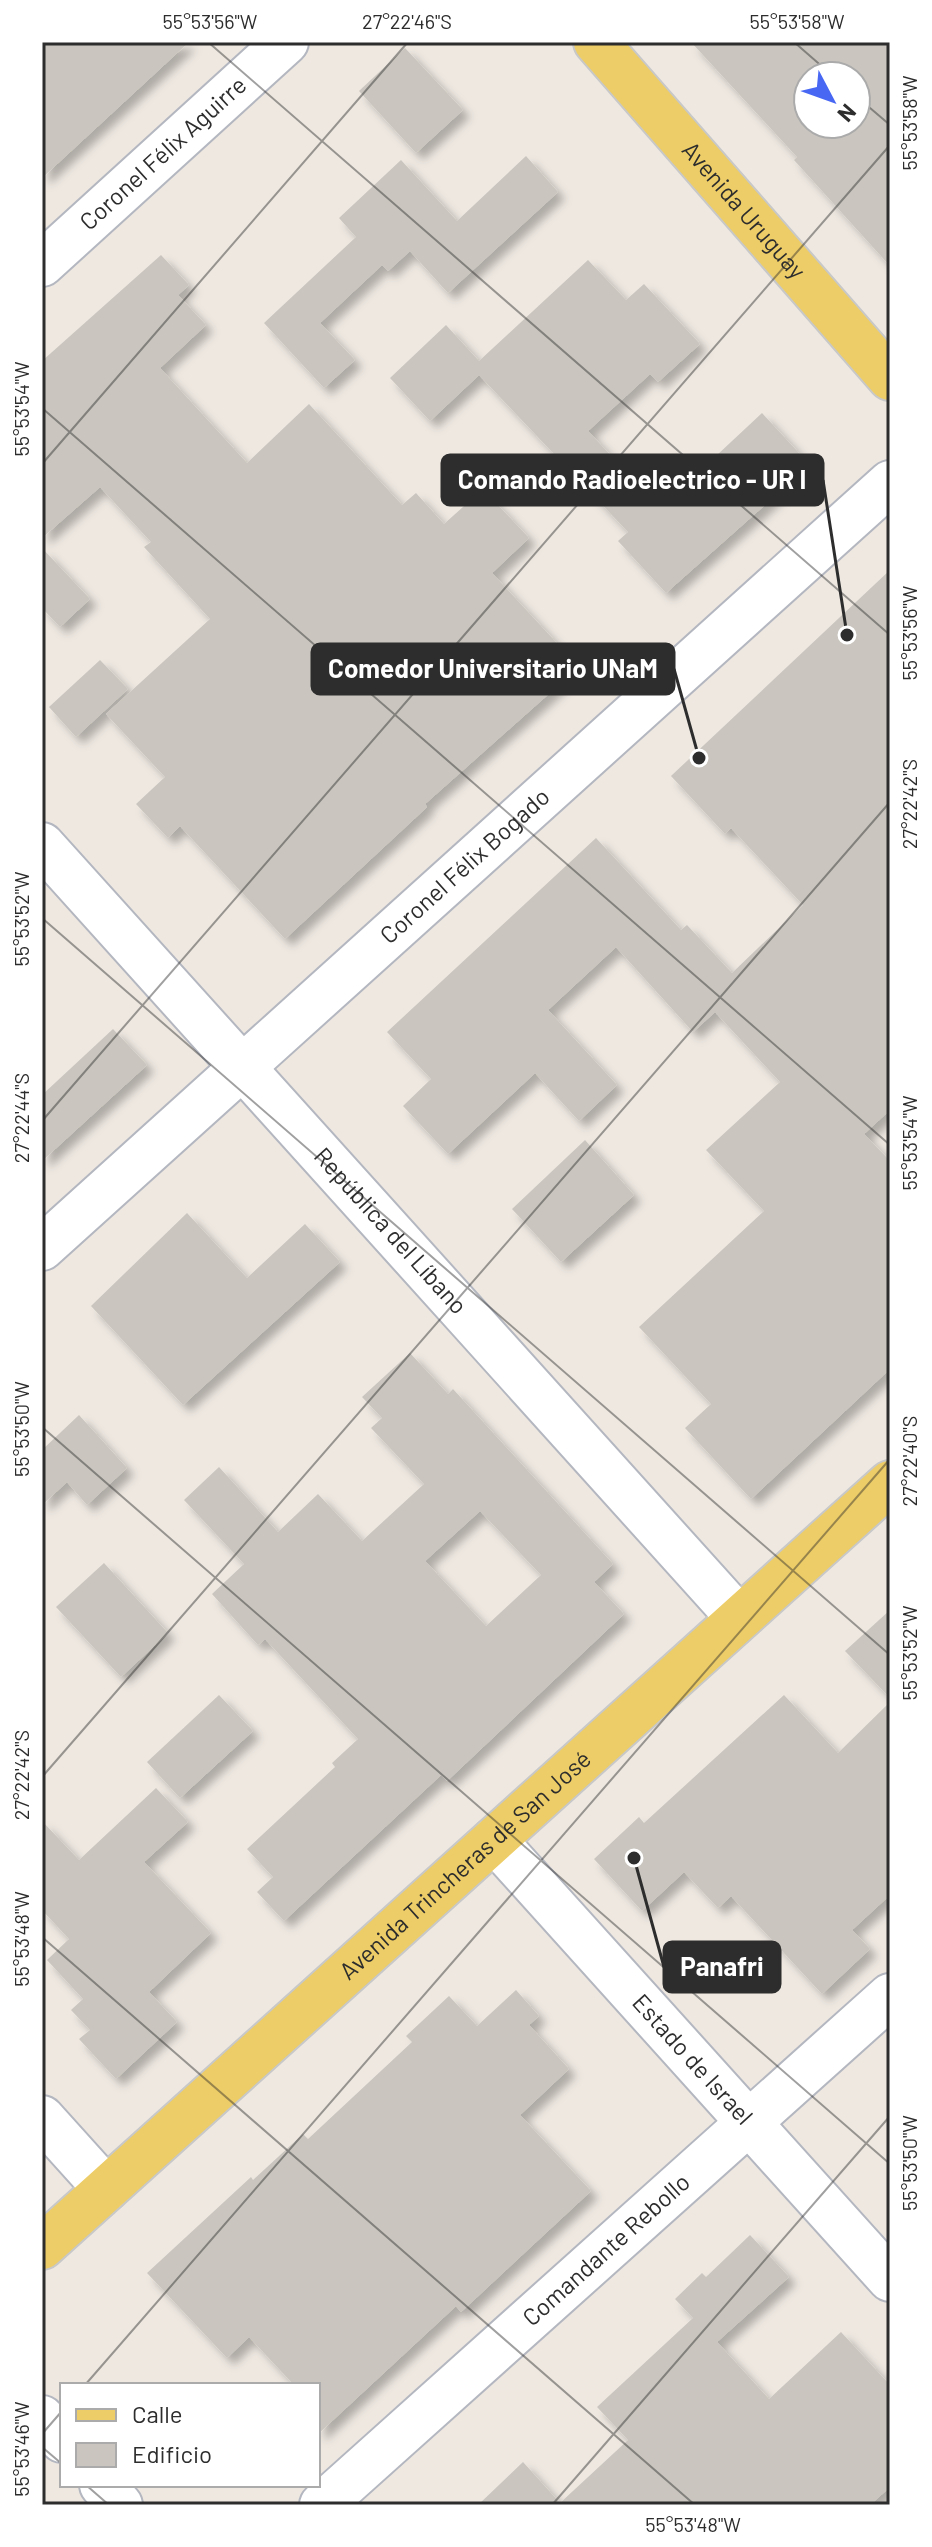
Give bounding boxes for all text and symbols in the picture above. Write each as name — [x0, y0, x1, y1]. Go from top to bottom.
text: 55°53'56"W — [163, 9, 258, 33]
text: 27°22'46"S — [362, 9, 452, 33]
text: 55°53'58"W — [750, 9, 845, 33]
north arrow — [792, 60, 872, 140]
street label: Coronel Félix Aguirre — [73, 70, 251, 236]
text: 55°53'58"W — [897, 75, 921, 170]
text: N — [833, 100, 862, 128]
street label: Avenida Uruguay — [677, 135, 813, 284]
text: 55°53'54"W — [9, 361, 33, 457]
callout: Comando Radioelectrico - UR I — [442, 455, 823, 505]
text: Comando Radioelectrico - UR I — [458, 463, 806, 494]
text: 55°53'56"W — [897, 585, 921, 680]
callout: Comedor Universitario UNaM — [312, 644, 674, 694]
text: Comedor Universitario UNaM — [328, 652, 658, 683]
text: 27°22'42"S — [897, 759, 921, 849]
street label: Coronel Félix Bogado — [374, 781, 555, 949]
text: 55°53'52"W — [9, 871, 33, 967]
text: 27°22'44"S — [9, 1073, 33, 1163]
text: 55°53'54"W — [897, 1095, 921, 1191]
street label: República del Líbano — [309, 1141, 474, 1319]
text: 55°53'50"W — [9, 1381, 33, 1477]
text: 27°22'40"S — [897, 1416, 921, 1506]
text: 55°53'52"W — [897, 1605, 921, 1701]
text: 27°22'42"S — [9, 1730, 33, 1820]
street label: Avenida Trincheras de San José — [333, 1744, 596, 1985]
text: 55°53'48"W — [9, 1891, 33, 1987]
callout: Panafri — [664, 1942, 780, 1992]
text: Panafri — [680, 1950, 764, 1981]
street label: Estado de Israel — [627, 1987, 760, 2130]
text: 55°53'50"W — [897, 2115, 921, 2211]
street label: Comandante Rebollo — [516, 2167, 695, 2331]
legend — [60, 2383, 320, 2487]
text: Calle — [132, 2399, 183, 2428]
text: 55°53'46"W — [9, 2401, 33, 2497]
text: Edificio — [132, 2439, 212, 2468]
text: 55°53'48"W — [645, 2512, 741, 2536]

